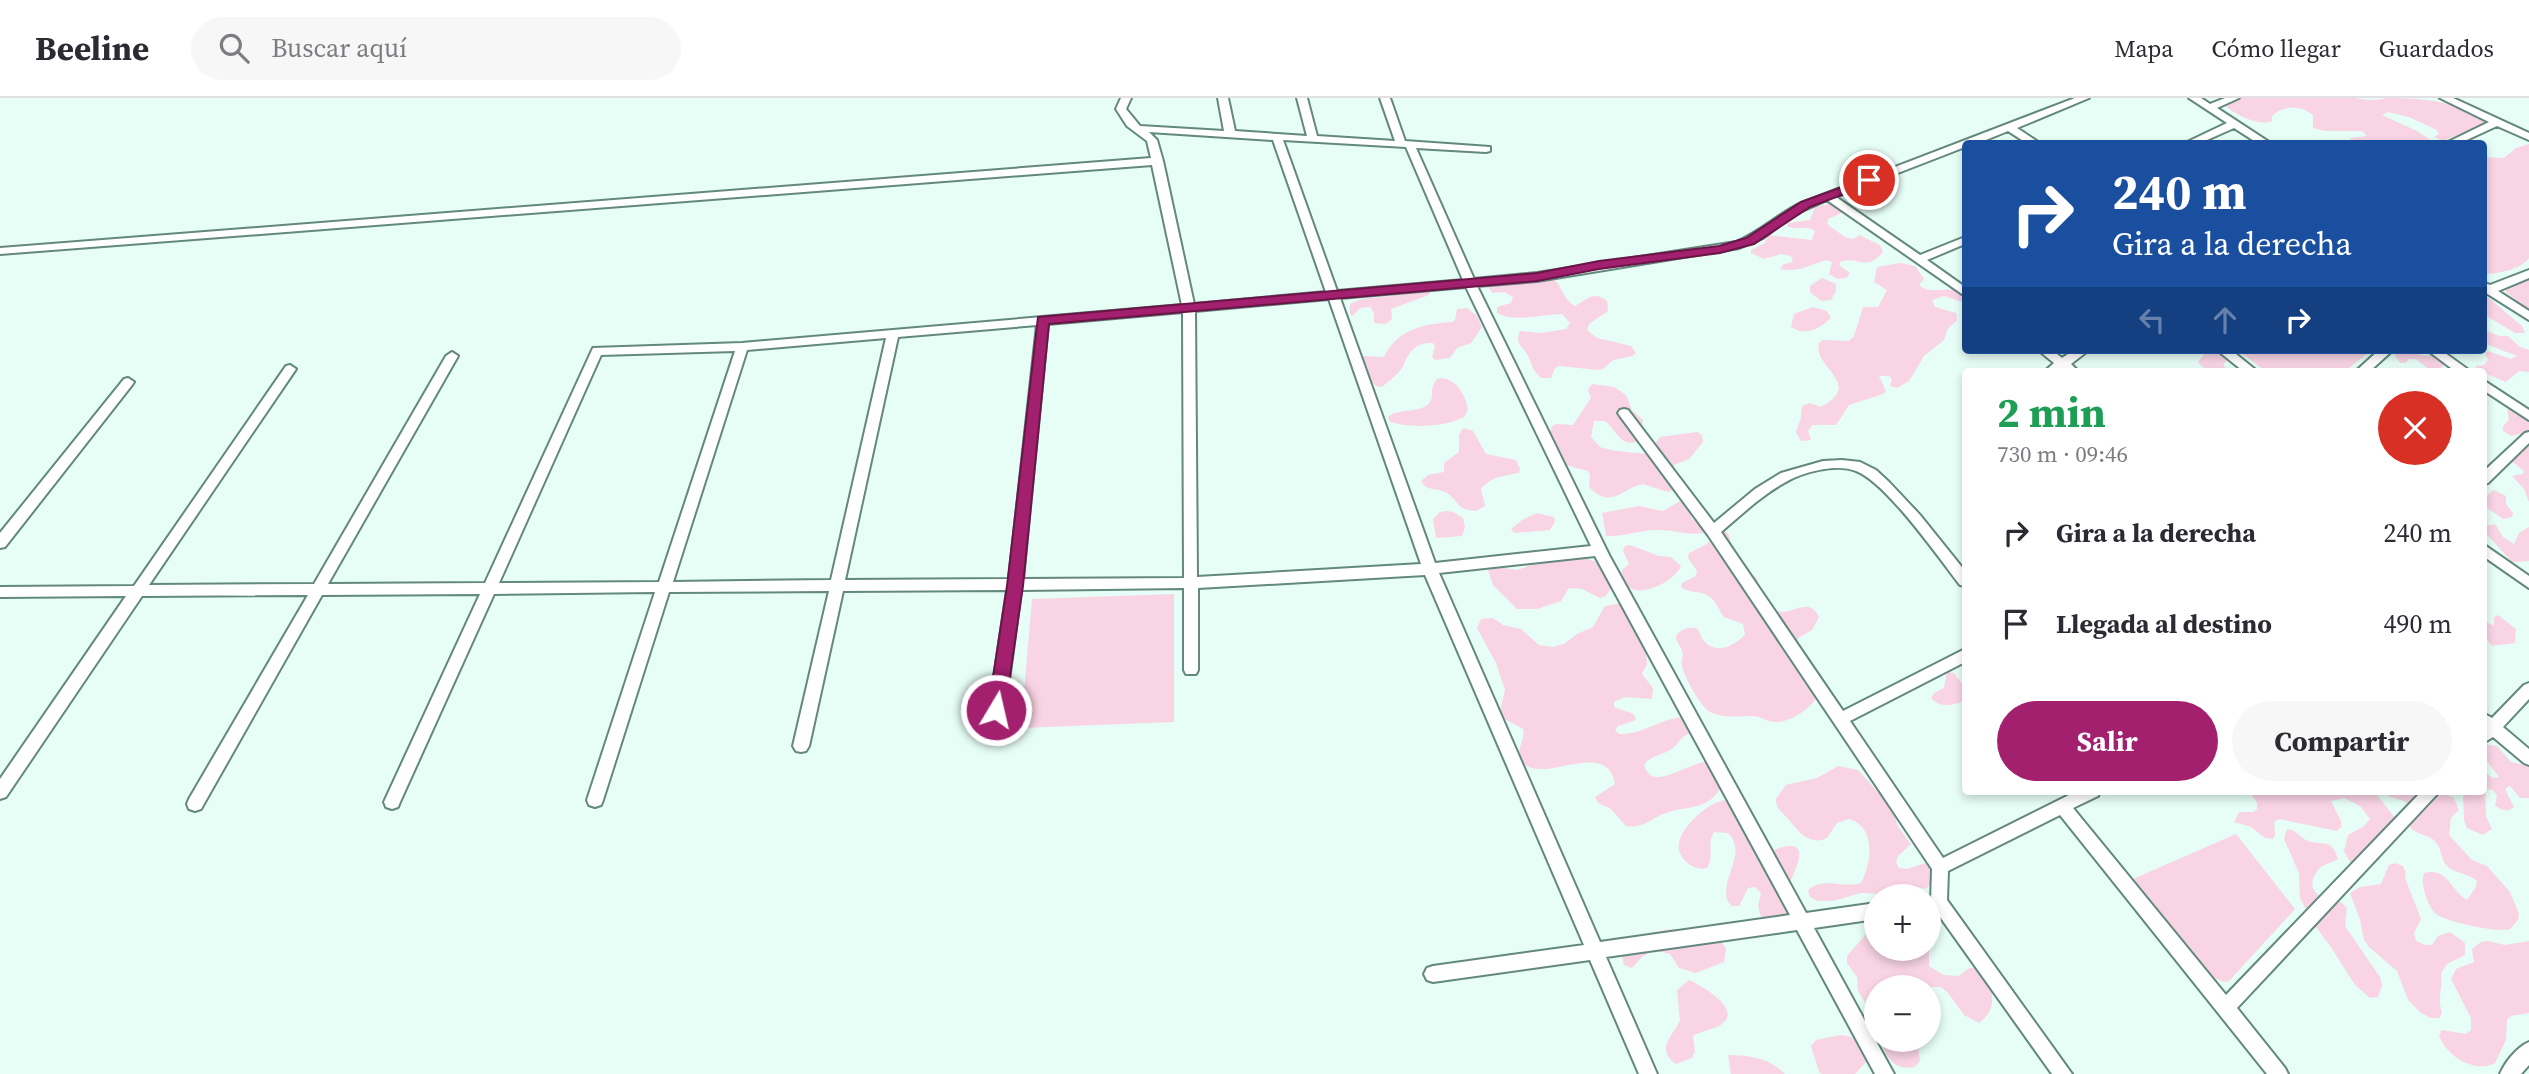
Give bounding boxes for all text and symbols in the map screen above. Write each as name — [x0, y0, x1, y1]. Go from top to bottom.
search box — [191, 17, 681, 80]
text: Beeline — [35, 26, 149, 71]
icon: search — [215, 29, 253, 67]
text: Buscar aquí — [271, 30, 407, 66]
text: Mapa — [2114, 32, 2173, 65]
text: Cómo llegar — [2211, 32, 2341, 65]
text: Guardados — [2379, 32, 2494, 65]
pin — [1839, 150, 1899, 210]
text: 240 m — [2112, 158, 2247, 225]
icon: arrive — [1850, 161, 1888, 199]
icon: right — [1997, 168, 2088, 259]
text: Gira a la derecha — [2112, 222, 2352, 266]
icon: left — [2133, 301, 2171, 339]
icon: ahead — [2206, 301, 2244, 339]
icon: right — [2279, 301, 2317, 339]
text: 2 min — [1997, 383, 2106, 441]
button: close — [2378, 391, 2452, 465]
text: 730 m · 09:46 — [1997, 438, 2128, 470]
icon: right — [1997, 514, 2035, 552]
text: Gira a la derecha — [2056, 515, 2256, 551]
text: 240 m — [2384, 515, 2452, 551]
icon: arrive — [1997, 605, 2035, 643]
text: Llegada al destino — [2056, 606, 2272, 642]
text: 490 m — [2384, 606, 2452, 642]
position arrow — [959, 673, 1033, 747]
button: Salir — [1997, 701, 2218, 781]
button: Compartir — [2232, 701, 2452, 781]
map controls — [1864, 884, 1941, 1052]
button: + — [1864, 884, 1941, 961]
button: − — [1864, 975, 1941, 1052]

